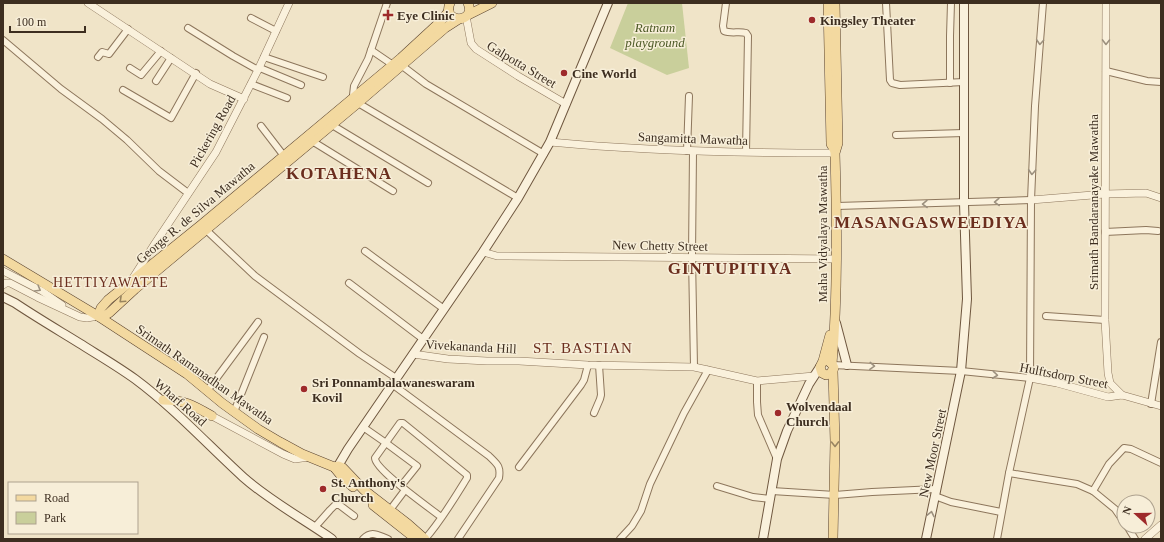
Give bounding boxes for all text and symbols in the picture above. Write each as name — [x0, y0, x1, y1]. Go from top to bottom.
scale bar — [10, 8, 85, 34]
place label: Eye Clinic — [397, 8, 455, 23]
marker: Eye Clinic — [382, 9, 394, 21]
place label: Kingsley Theater — [820, 13, 916, 28]
text: 100 m — [16, 15, 47, 29]
marker: Kingsley Theater — [807, 15, 817, 25]
park label: Ratnam playground — [624, 20, 685, 50]
street label: Galpotta Street — [484, 38, 560, 91]
one-way arrow — [1036, 39, 1045, 45]
one-way arrow — [1102, 39, 1110, 45]
place label: Cine World — [572, 66, 637, 81]
marker: Cine World — [559, 68, 569, 78]
street label: Pickering Road — [186, 92, 239, 170]
street label: Srimath Bandaranayake Mawatha — [1086, 114, 1101, 290]
street label: Sangamitta Mawatha — [638, 129, 748, 148]
street label: George R. de Silva Mawatha — [133, 158, 258, 266]
district label: KOTAHENA — [286, 164, 392, 183]
street label: Maha Vidyalaya Mawatha — [815, 165, 830, 302]
one-way arrow — [1028, 169, 1037, 175]
one-way arrow — [994, 198, 1000, 206]
one-way arrow — [922, 200, 928, 208]
district label: MASANGASWEEDIYA — [834, 213, 1028, 232]
street label: New Chetty Street — [612, 237, 709, 254]
district label: GINTUPITIYA — [668, 259, 792, 278]
district label: HETTIYAWATTE — [53, 275, 169, 290]
one-way arrow — [33, 284, 41, 291]
one-way arrow — [120, 295, 127, 302]
street label: Srimath Ramanadhan Mawatha — [133, 321, 276, 428]
street label: Vivekananda Hill — [425, 337, 517, 356]
district label: ST. BASTIAN — [533, 340, 633, 356]
street label: Hulftsdorp Street — [1018, 360, 1110, 392]
one-way arrow — [869, 362, 875, 371]
one-way arrow — [992, 370, 998, 379]
place label: Sri Ponnambalawaneswaram Kovil — [312, 375, 475, 405]
street label: Wharf Road — [152, 376, 210, 429]
marker: Sri Ponnambalawaneswaram Kovil — [299, 384, 309, 394]
place label: Wolvendaal Church — [786, 399, 852, 429]
street label: New Moor Street — [916, 407, 949, 499]
marker: Wolvendaal Church — [773, 408, 783, 418]
one-way arrow — [831, 441, 839, 447]
place label: St. Anthony's Church — [331, 475, 405, 505]
legend — [8, 482, 138, 534]
marker: St. Anthony's Church — [318, 484, 328, 494]
text: Road — [44, 491, 69, 505]
north arrow — [1116, 494, 1156, 534]
text: N — [1120, 505, 1134, 516]
text: Park — [44, 511, 66, 525]
one-way arrow — [927, 511, 935, 517]

